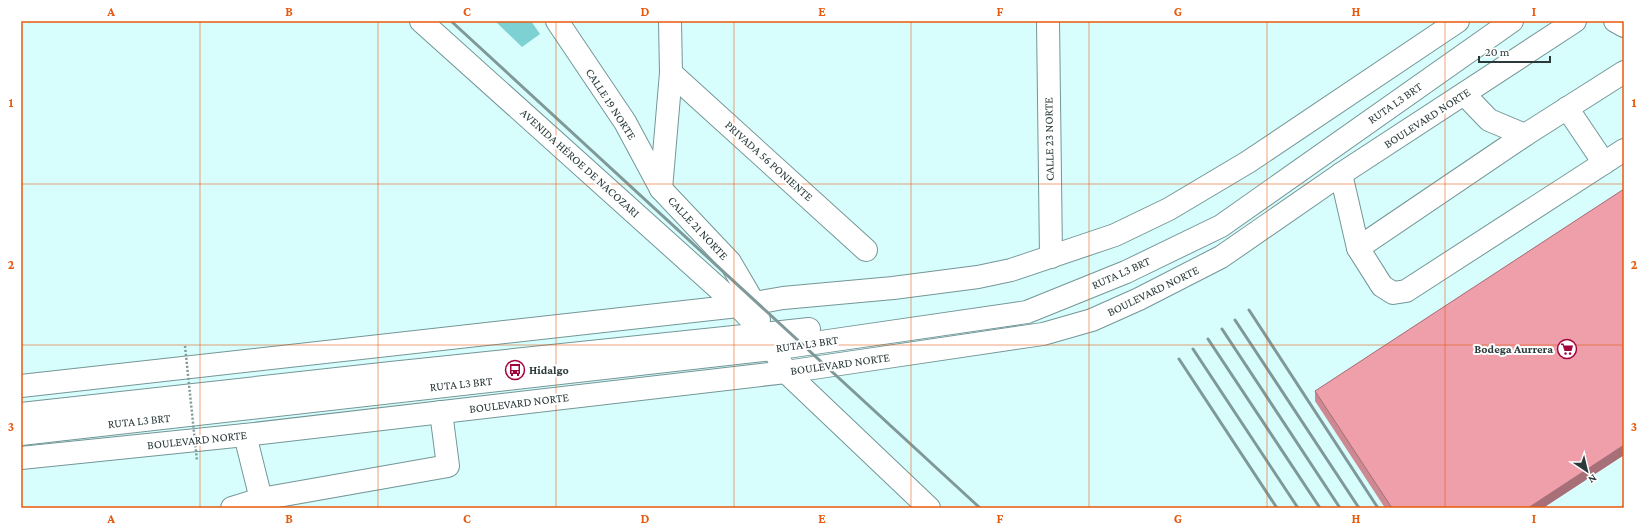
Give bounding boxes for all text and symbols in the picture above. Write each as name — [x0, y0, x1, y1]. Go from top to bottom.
text: A — [106, 4, 115, 19]
text: B — [285, 4, 293, 19]
text: C — [463, 4, 471, 19]
text: D — [641, 4, 650, 19]
text: E — [818, 4, 826, 19]
text: F — [997, 4, 1004, 19]
text: G — [1174, 4, 1182, 19]
text: H — [1352, 4, 1361, 19]
text: I — [1532, 4, 1536, 19]
scale bar — [1479, 38, 1550, 64]
text: 20 m — [1485, 45, 1510, 59]
street label: CALLE 19 NORTE — [583, 66, 640, 143]
street label: RUTA L3 BRT — [1365, 79, 1425, 127]
street label: BOULEVARD NORTE — [1381, 85, 1473, 151]
text: 1 — [9, 95, 14, 110]
text: 1 — [1632, 95, 1637, 110]
street label: CALLE 23 NORTE — [1041, 97, 1057, 181]
street label: AVENIDA HÉROE DE NACOZARI — [517, 106, 643, 221]
street label: PRIVADA 56 PONIENTE — [722, 118, 816, 205]
street label: CALLE 21 NORTE — [665, 193, 731, 263]
street label: RUTA L3 BRT — [1089, 254, 1153, 292]
text: 2 — [8, 257, 15, 272]
text: 2 — [1631, 257, 1638, 272]
street label: BOULEVARD NORTE — [1105, 263, 1202, 319]
street label: RUTA L3 BRT — [775, 333, 840, 355]
supermarket icon: Bodega Aurrera — [1556, 338, 1578, 360]
place label: Bodega Aurrera — [1474, 342, 1553, 356]
street label: BOULEVARD NORTE — [789, 350, 891, 378]
bus stop icon: Hidalgo — [504, 359, 526, 381]
place label: Hidalgo — [529, 363, 569, 377]
street label: RUTA L3 BRT — [429, 374, 493, 394]
street label: BOULEVARD NORTE — [468, 390, 570, 416]
street label: RUTA L3 BRT — [107, 411, 171, 431]
text: 3 — [8, 419, 14, 434]
text: 3 — [1631, 419, 1637, 434]
street label: BOULEVARD NORTE — [146, 428, 248, 452]
north arrow — [1567, 451, 1607, 491]
text: N — [1586, 472, 1599, 487]
text: A — [106, 511, 115, 526]
text: B — [285, 511, 293, 526]
text: C — [463, 511, 471, 526]
text: D — [641, 511, 650, 526]
text: E — [818, 511, 826, 526]
text: F — [997, 511, 1004, 526]
text: G — [1174, 511, 1182, 526]
text: H — [1352, 511, 1361, 526]
text: I — [1532, 511, 1536, 526]

